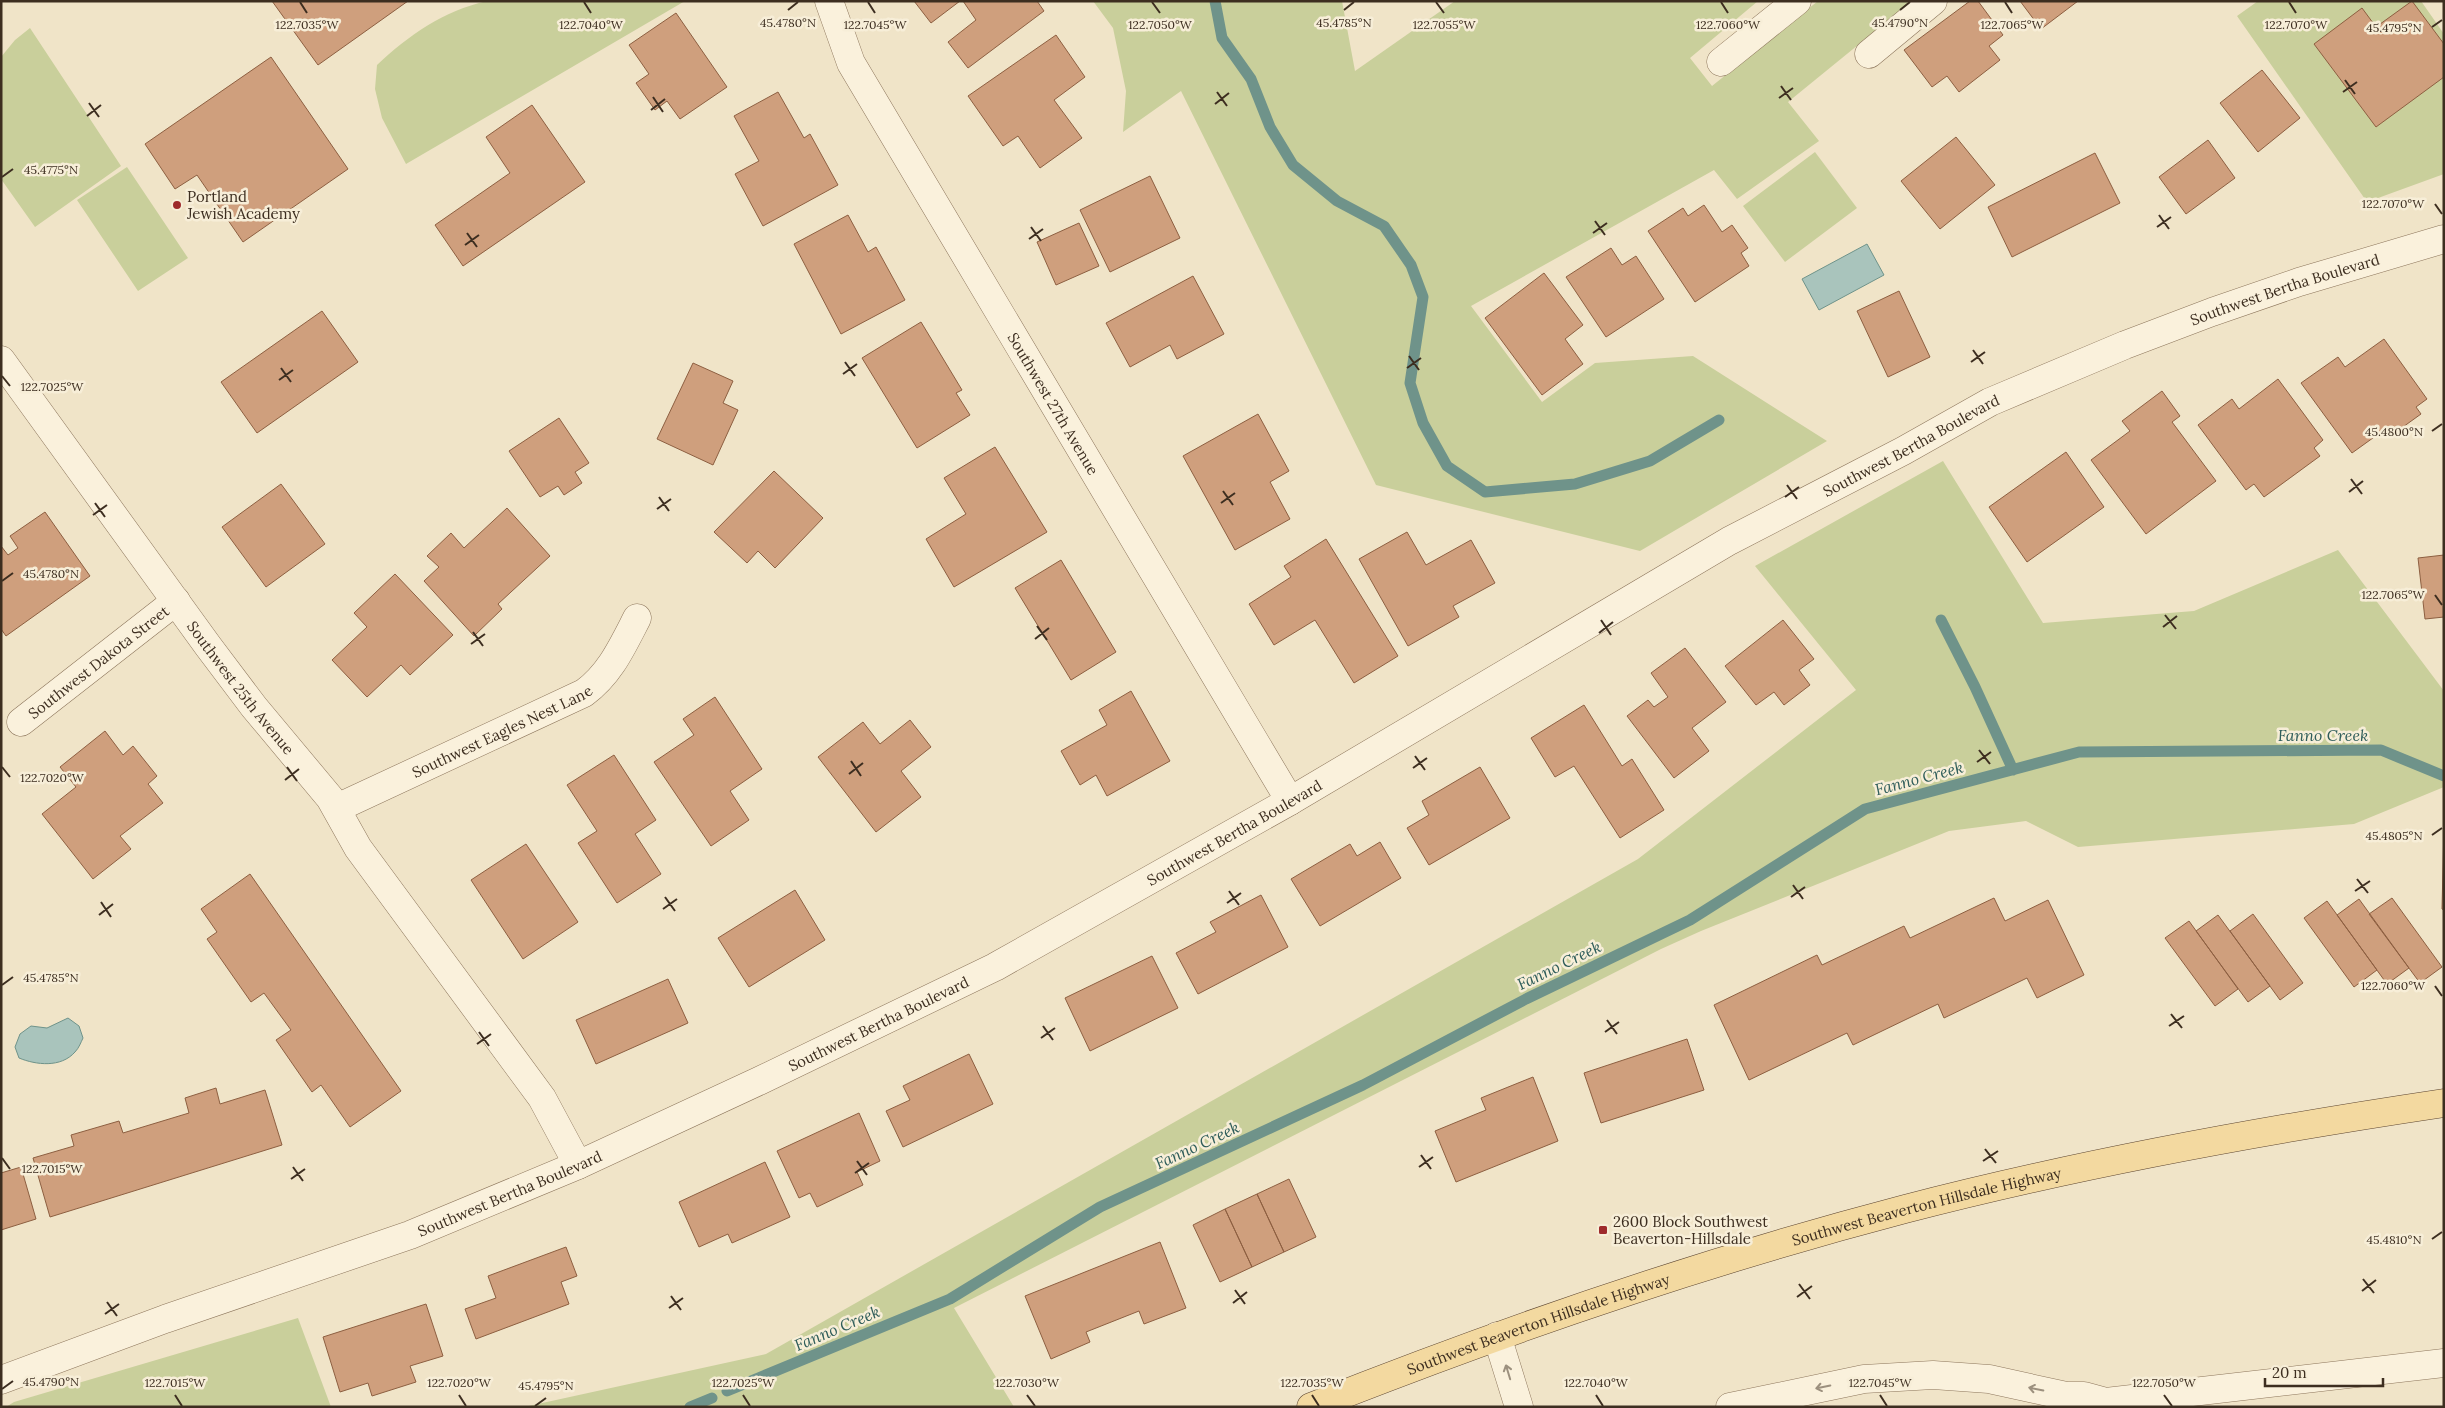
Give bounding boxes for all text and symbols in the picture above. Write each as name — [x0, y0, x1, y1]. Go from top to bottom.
text: 45.4780°N — [760, 15, 816, 30]
text: 45.4785°N — [1316, 15, 1372, 30]
text: 45.4790°N — [1872, 15, 1928, 30]
text: 122.7035°W — [276, 17, 339, 32]
text: 122.7040°W — [559, 17, 624, 32]
text: 122.7045°W — [844, 17, 907, 32]
text: 122.7050°W — [1128, 17, 1193, 32]
text: 122.7055°W — [1413, 17, 1476, 32]
text: 122.7060°W — [1696, 17, 1761, 32]
text: 122.7065°W — [1980, 17, 2045, 32]
text: 122.7070°W — [2265, 17, 2328, 32]
text: 45.4795°N — [2366, 20, 2422, 35]
text: 45.4775°N — [24, 162, 78, 177]
place label: Portland Jewish Academy — [186, 187, 300, 223]
text: 122.7070°W — [2362, 196, 2425, 211]
marker: Portland Jewish Academy — [171, 199, 183, 211]
street label: Southwest Bertha Boulevard — [2187, 249, 2382, 329]
street label: Southwest 27th Avenue — [1004, 329, 1103, 478]
text: 122.7025°W — [21, 379, 84, 394]
street label: Southwest Bertha Boulevard — [1819, 390, 2002, 500]
text: 45.4800°N — [2365, 424, 2423, 439]
text: 45.4780°N — [23, 566, 79, 581]
text: 122.7065°W — [2361, 587, 2426, 602]
street label: Southwest Dakota Street — [24, 601, 173, 723]
street label: Southwest 25th Avenue — [183, 617, 299, 758]
street label: Southwest Eagles Nest Lane — [409, 681, 596, 781]
water label: Fanno Creek — [2278, 725, 2368, 745]
water label: Fanno Creek — [1873, 757, 1965, 799]
text: 122.7020°W — [20, 770, 85, 785]
street label: Southwest Bertha Boulevard — [1143, 775, 1325, 889]
text: 45.4805°N — [2365, 828, 2423, 843]
water label: Fanno Creek — [1514, 936, 1604, 994]
text: 45.4785°N — [23, 970, 79, 985]
street label: Southwest Bertha Boulevard — [785, 972, 972, 1075]
text: 122.7060°W — [2361, 978, 2426, 993]
water label: Fanno Creek — [1152, 1117, 1242, 1173]
street label: Southwest Bertha Boulevard — [415, 1146, 605, 1240]
text: 122.7015°W — [22, 1161, 83, 1176]
street label: Southwest Beaverton Hillsdale Highway — [1789, 1163, 2063, 1249]
place label: 2600 Block Southwest Beaverton-Hillsdale — [1613, 1212, 1768, 1248]
marker: 2600 Block Southwest Beaverton-Hillsdale — [1597, 1224, 1609, 1236]
text: 45.4810°N — [2366, 1232, 2422, 1247]
street label: Southwest Beaverton Hillsdale Highway — [1404, 1269, 1672, 1379]
water label: Fanno Creek — [791, 1301, 883, 1355]
scale bar — [2265, 1356, 2382, 1388]
text: 20 m — [2272, 1363, 2307, 1382]
one-way arrow — [1503, 1364, 1512, 1380]
text: 45.4790°N — [23, 1374, 79, 1389]
text: 122.7015°W — [145, 1375, 206, 1390]
text: 122.7020°W — [427, 1375, 492, 1390]
text: 122.7025°W — [712, 1375, 775, 1390]
text: 122.7030°W — [995, 1375, 1060, 1390]
text: 122.7035°W — [1281, 1375, 1344, 1390]
text: 122.7040°W — [1564, 1375, 1629, 1390]
text: 122.7045°W — [1849, 1375, 1912, 1390]
text: 122.7050°W — [2132, 1375, 2197, 1390]
text: 45.4795°N — [518, 1378, 574, 1393]
one-way arrow — [1815, 1383, 1831, 1393]
one-way arrow — [2028, 1384, 2044, 1393]

